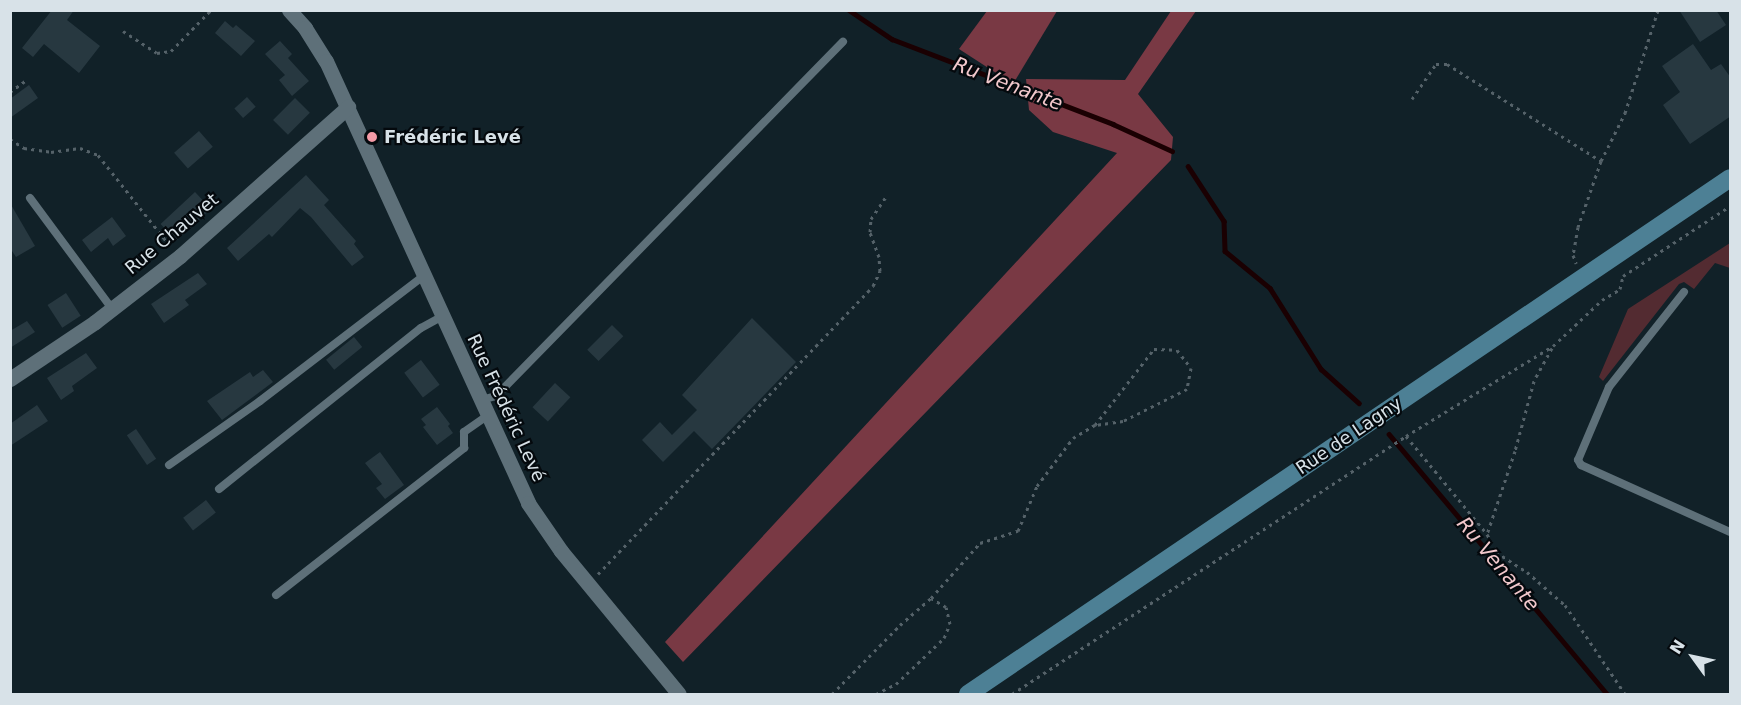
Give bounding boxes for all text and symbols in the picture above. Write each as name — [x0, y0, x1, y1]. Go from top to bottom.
water label: Ru Venante — [950, 52, 1066, 116]
place label: Frédéric Levé — [384, 126, 521, 148]
marker: Frédéric Levé — [365, 130, 379, 144]
street label: Rue Chauvet — [121, 189, 223, 279]
street label: Rue Frédéric Levé — [462, 331, 550, 485]
street label: Rue de Lagny — [1292, 393, 1406, 479]
water label: Ru Venante — [1452, 512, 1544, 616]
north arrow — [1663, 627, 1723, 687]
text: N — [1666, 636, 1689, 658]

